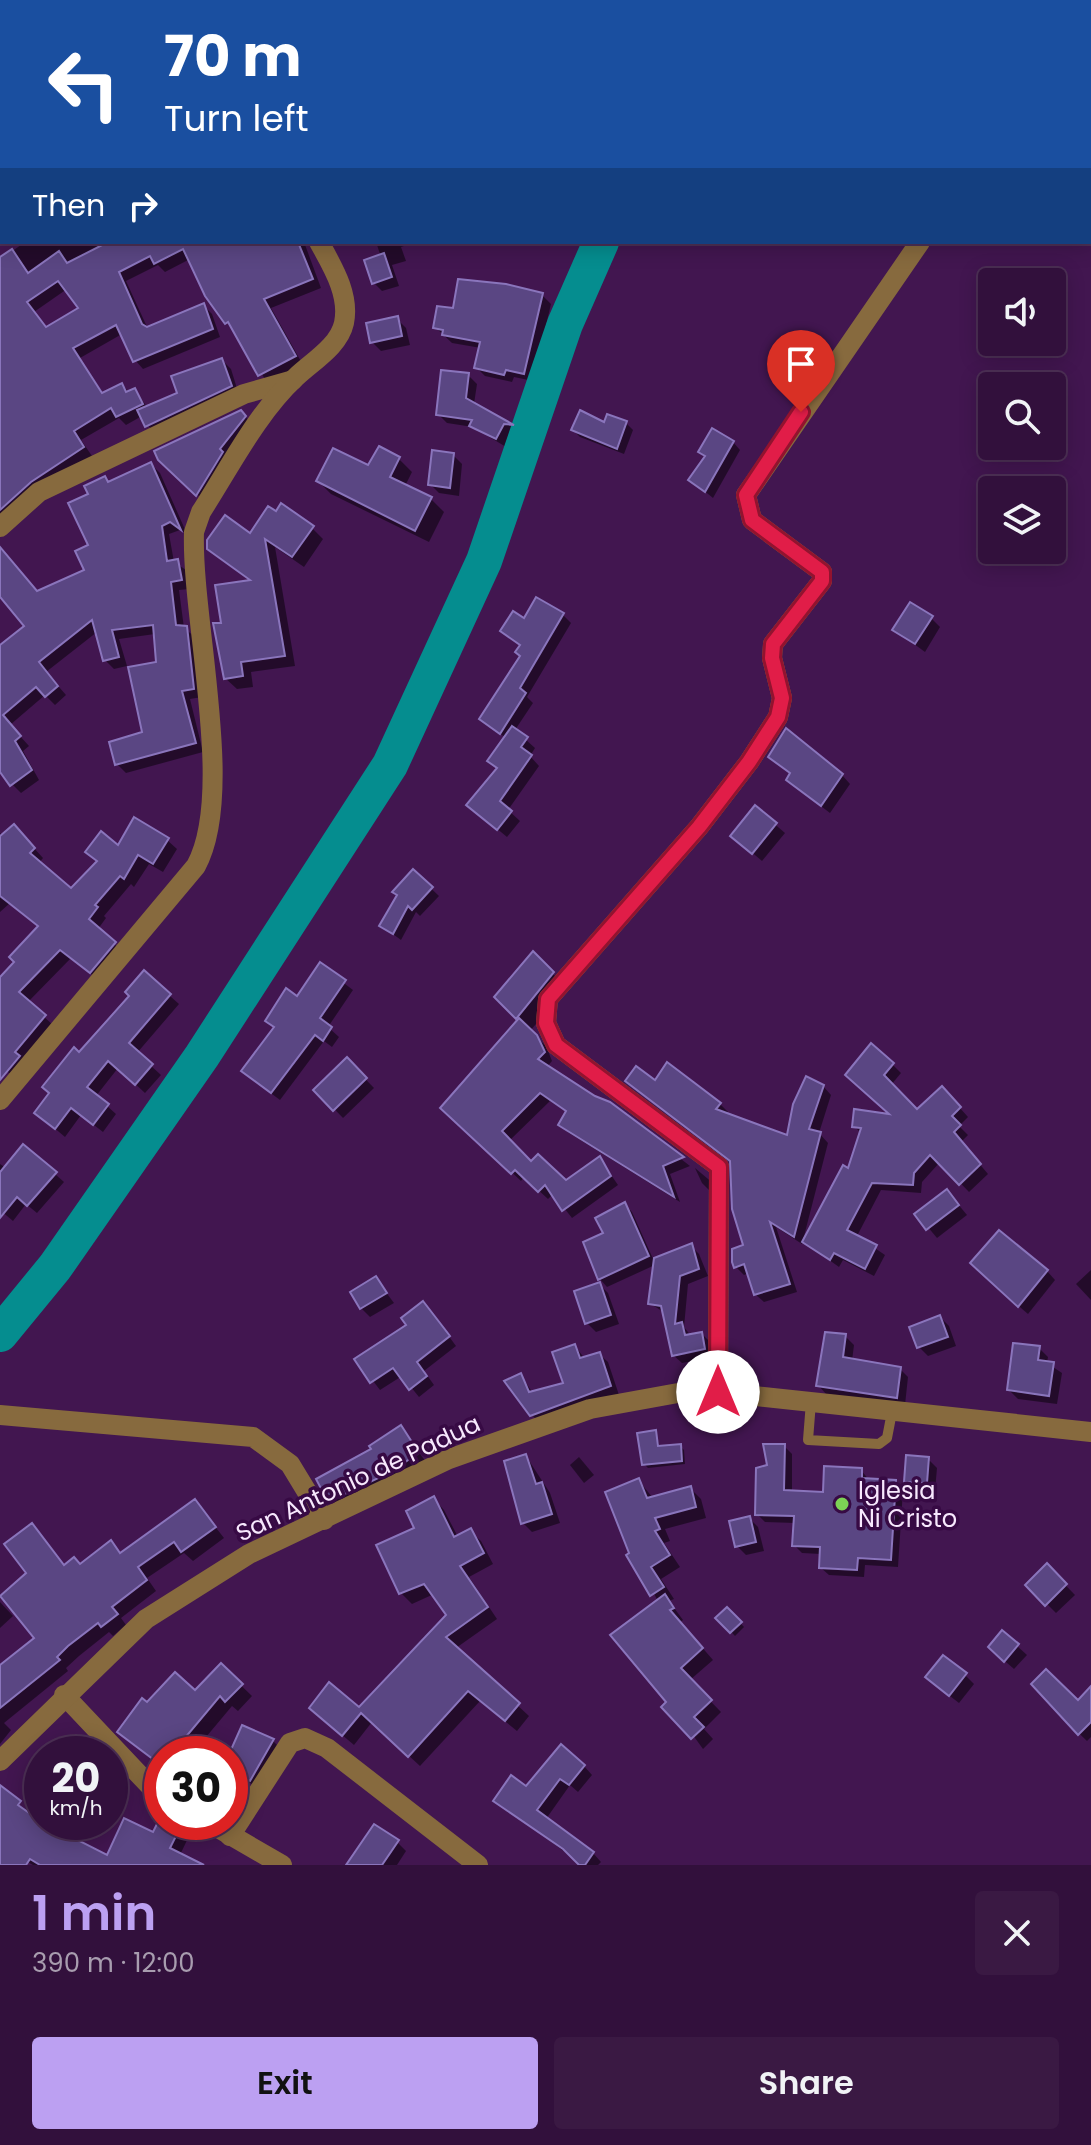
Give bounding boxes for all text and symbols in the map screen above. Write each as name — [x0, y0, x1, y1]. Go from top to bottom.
text: 70 m — [164, 17, 302, 96]
icon: left — [32, 32, 136, 136]
text: Turn left — [164, 93, 309, 144]
text: Then — [32, 184, 105, 227]
icon: right — [121, 184, 165, 228]
map controls — [978, 268, 1066, 564]
button: sound — [978, 268, 1066, 356]
pin — [767, 330, 835, 412]
icon: arrive — [779, 342, 823, 386]
button: search — [978, 372, 1066, 460]
button: layers — [978, 476, 1066, 564]
position arrow — [676, 1350, 760, 1434]
street label: San Antonio de Padua — [230, 1407, 486, 1549]
place label: Iglesia Ni Cristo — [858, 1474, 957, 1535]
marker: Iglesia Ni Cristo — [833, 1495, 851, 1513]
speed limit sign: 30 — [144, 1736, 248, 1840]
text: 20 — [52, 1750, 100, 1806]
text: km/h — [49, 1794, 103, 1822]
text: 1 min — [32, 1880, 156, 1947]
button: close — [975, 1891, 1059, 1975]
text: 390 m · 12:00 — [32, 1945, 195, 1981]
button: Exit — [32, 2037, 538, 2129]
button: Share — [554, 2037, 1059, 2129]

